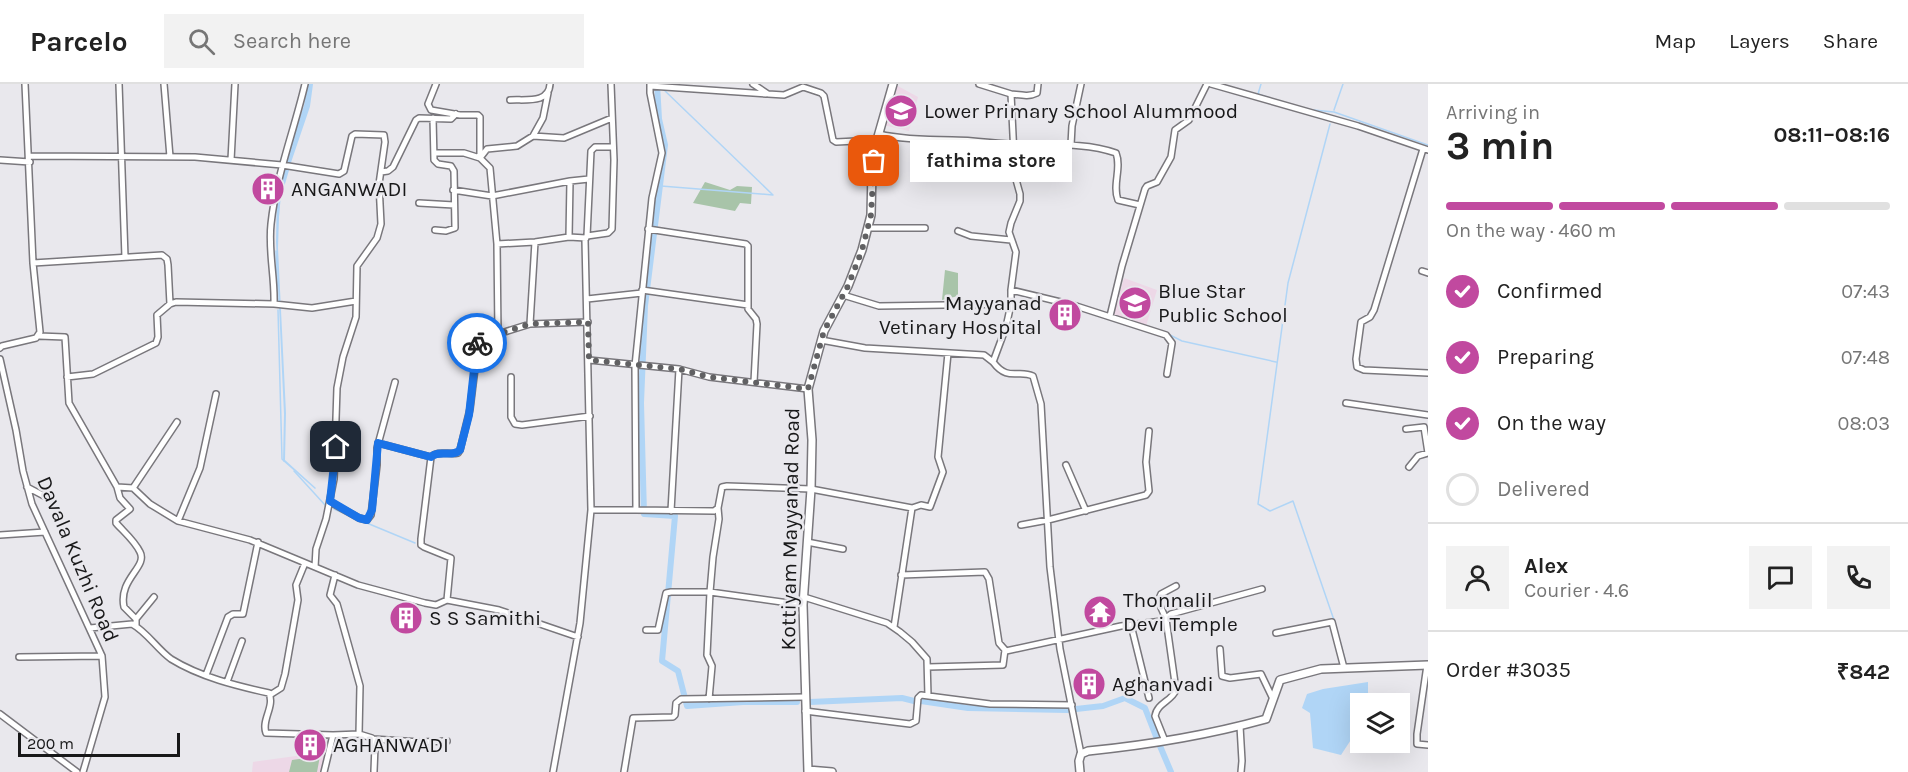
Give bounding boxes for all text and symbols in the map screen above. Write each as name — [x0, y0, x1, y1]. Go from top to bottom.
search box — [164, 14, 584, 68]
text: Parcelo — [30, 25, 128, 58]
icon: search — [185, 25, 218, 58]
text: Search here — [233, 28, 351, 54]
text: Map — [1654, 29, 1696, 53]
text: Layers — [1729, 29, 1790, 53]
text: Share — [1823, 29, 1878, 53]
school or university icon: Lower Primary School Alummood — [883, 93, 919, 129]
place label: Lower Primary School Alummood — [924, 99, 1238, 123]
text: Arriving in — [1446, 101, 1540, 124]
text: 08:11–08:16 — [1773, 122, 1890, 148]
text: 3 min — [1446, 123, 1554, 169]
pin — [848, 135, 899, 186]
callout: fathima store — [910, 140, 1072, 182]
icon: bag — [857, 144, 890, 177]
text: fathima store — [926, 149, 1056, 172]
building icon: ANGANWADI — [250, 171, 286, 207]
place label: ANGANWADI — [291, 177, 407, 201]
text: On the way · 460 m — [1446, 219, 1616, 242]
icon: check — [1446, 275, 1479, 308]
text: Confirmed — [1497, 278, 1603, 304]
place label: Blue Star Public School — [1158, 279, 1288, 327]
text: 07:43 — [1841, 280, 1890, 303]
school or university icon: Blue Star Public School — [1117, 285, 1153, 321]
place label: Mayyanad Vetinary Hospital — [879, 291, 1042, 339]
building icon: Mayyanad Vetinary Hospital — [1047, 297, 1083, 333]
courier — [447, 313, 507, 373]
icon: bike — [461, 327, 494, 360]
icon: check — [1446, 341, 1479, 374]
text: Preparing — [1497, 344, 1594, 370]
text: 07:48 — [1841, 346, 1890, 369]
street label: Kottiyam Mayyanad Road — [776, 407, 804, 651]
icon: check — [1446, 407, 1479, 440]
text: On the way — [1497, 410, 1606, 436]
text: 08:03 — [1838, 412, 1890, 435]
pin — [310, 421, 361, 472]
icon: home — [319, 430, 352, 463]
street label: Davala Kuzhi Road — [32, 473, 124, 645]
text: Delivered — [1497, 476, 1590, 502]
button: person — [1446, 546, 1509, 609]
button: chat — [1749, 546, 1812, 609]
button: phone — [1827, 546, 1890, 609]
text: Alex — [1524, 553, 1568, 579]
text: Courier · 4.6 — [1524, 579, 1629, 602]
place label: Thonnalil Devi Temple — [1123, 588, 1238, 636]
temple icon: Thonnalil Devi Temple — [1082, 594, 1118, 630]
building icon: S S Samithi — [388, 600, 424, 636]
place label: S S Samithi — [429, 606, 541, 630]
text: Order #3035 — [1446, 657, 1571, 683]
text: ₹842 — [1837, 659, 1890, 685]
building icon: Aghanvadi — [1071, 666, 1107, 702]
place label: Aghanvadi — [1112, 672, 1214, 696]
map controls — [1350, 693, 1410, 753]
button: layers — [1350, 693, 1410, 753]
building icon: AGHANWADI — [292, 727, 328, 763]
scale bar — [18, 730, 180, 758]
place label: AGHANWADI — [333, 733, 449, 757]
text: 200 m — [27, 734, 74, 753]

